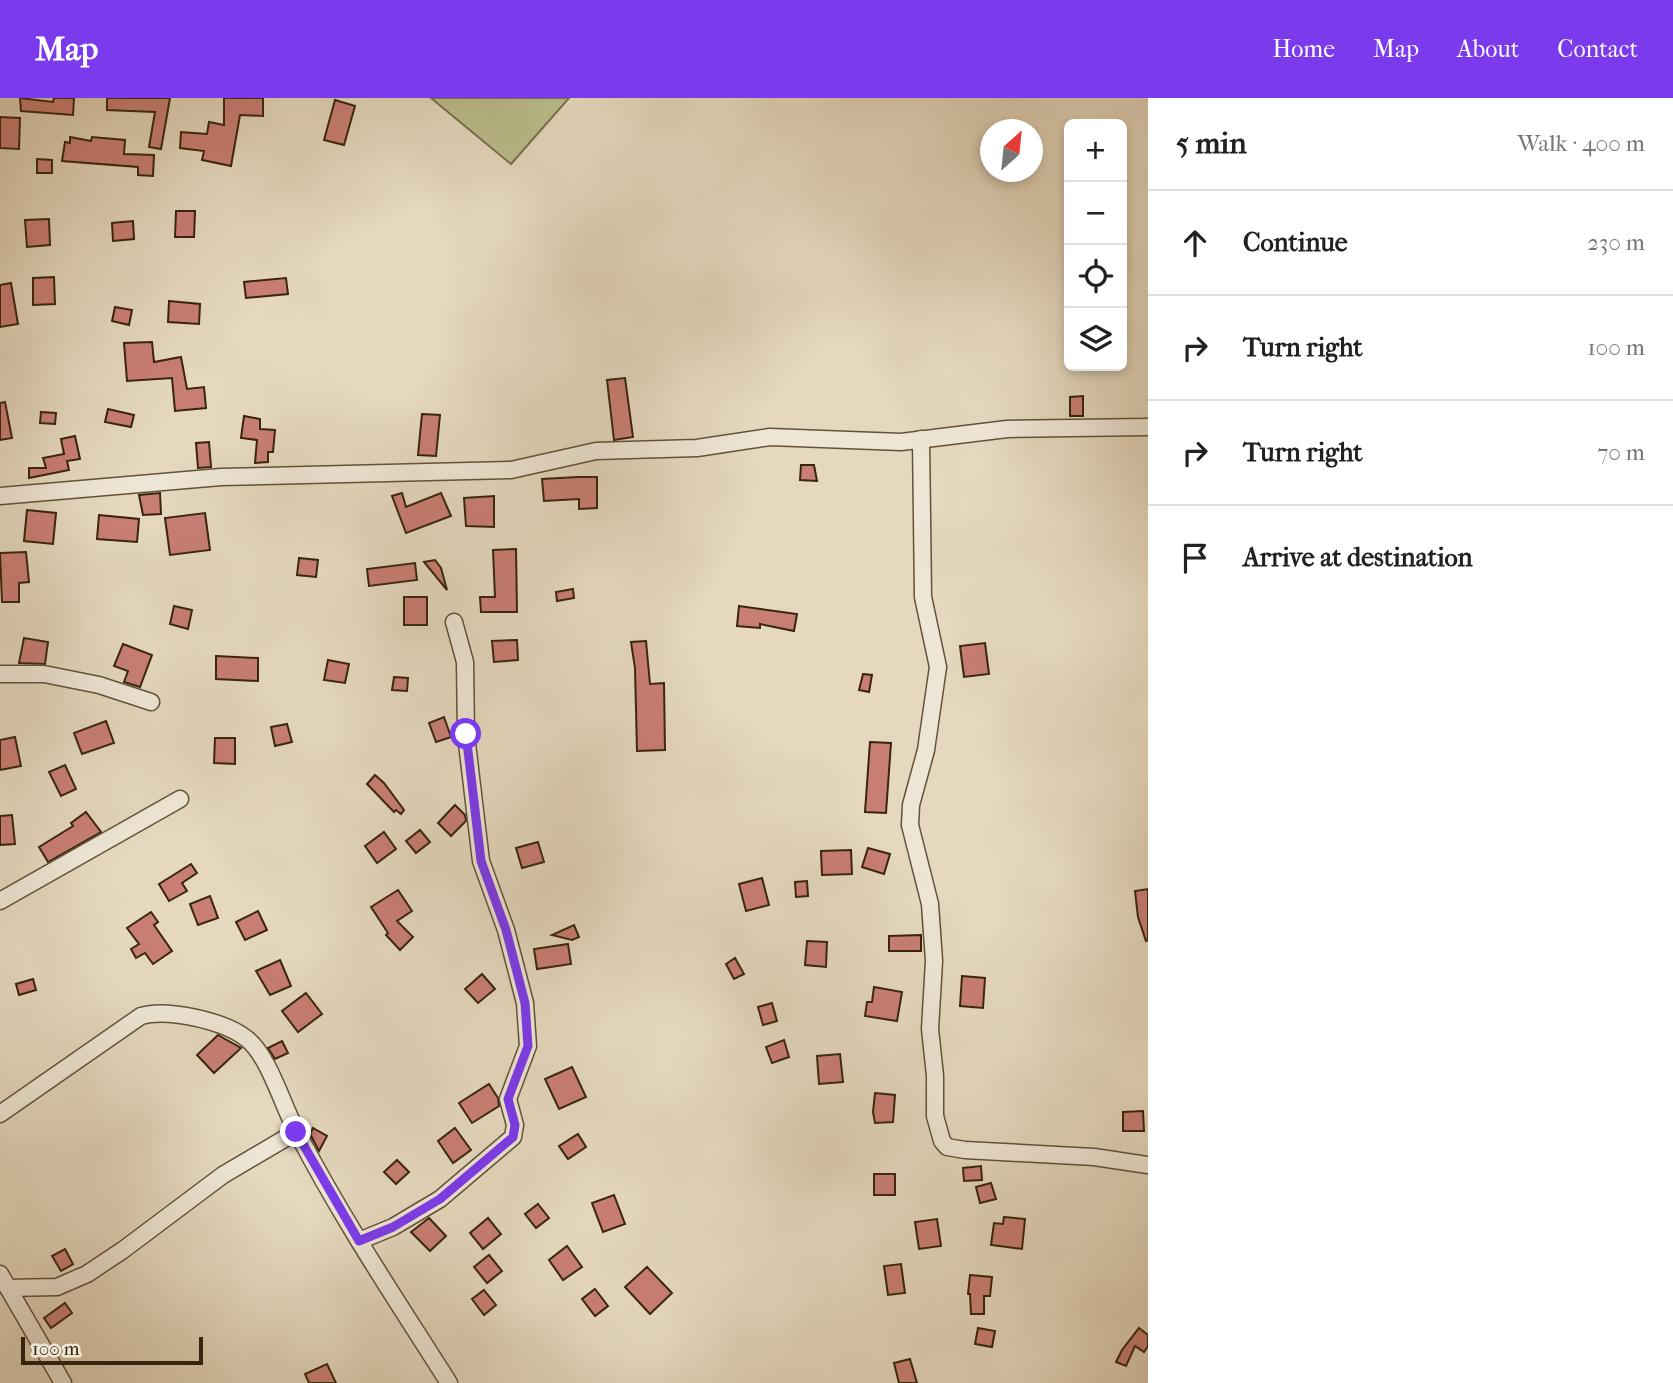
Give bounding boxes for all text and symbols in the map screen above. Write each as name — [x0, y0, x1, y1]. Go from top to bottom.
text: Map — [35, 30, 98, 69]
text: Home — [1273, 35, 1335, 63]
text: Map — [1373, 35, 1419, 63]
text: About — [1457, 35, 1519, 63]
text: Contact — [1557, 35, 1638, 63]
north arrow — [980, 119, 1043, 182]
map controls — [1064, 119, 1127, 371]
button: + — [1064, 119, 1127, 182]
text: 5 min — [1176, 126, 1247, 161]
text: Walk · 400 m — [1518, 130, 1645, 157]
button: − — [1064, 182, 1127, 245]
icon: ahead — [1176, 224, 1214, 262]
text: Continue — [1243, 227, 1348, 258]
text: 230 m — [1587, 229, 1645, 256]
button: locate — [1064, 245, 1127, 308]
button: layers — [1064, 308, 1127, 371]
icon: right — [1176, 329, 1214, 367]
text: Turn right — [1243, 332, 1363, 363]
text: 100 m — [1587, 334, 1645, 361]
icon: right — [1176, 434, 1214, 472]
text: Turn right — [1243, 437, 1363, 468]
text: 70 m — [1597, 439, 1645, 466]
icon: arrive — [1176, 539, 1214, 577]
text: Arrive at destination — [1243, 542, 1473, 573]
route start — [450, 718, 481, 749]
route end — [280, 1116, 311, 1147]
scale bar — [21, 1334, 203, 1366]
text: 100 m — [32, 1338, 80, 1360]

